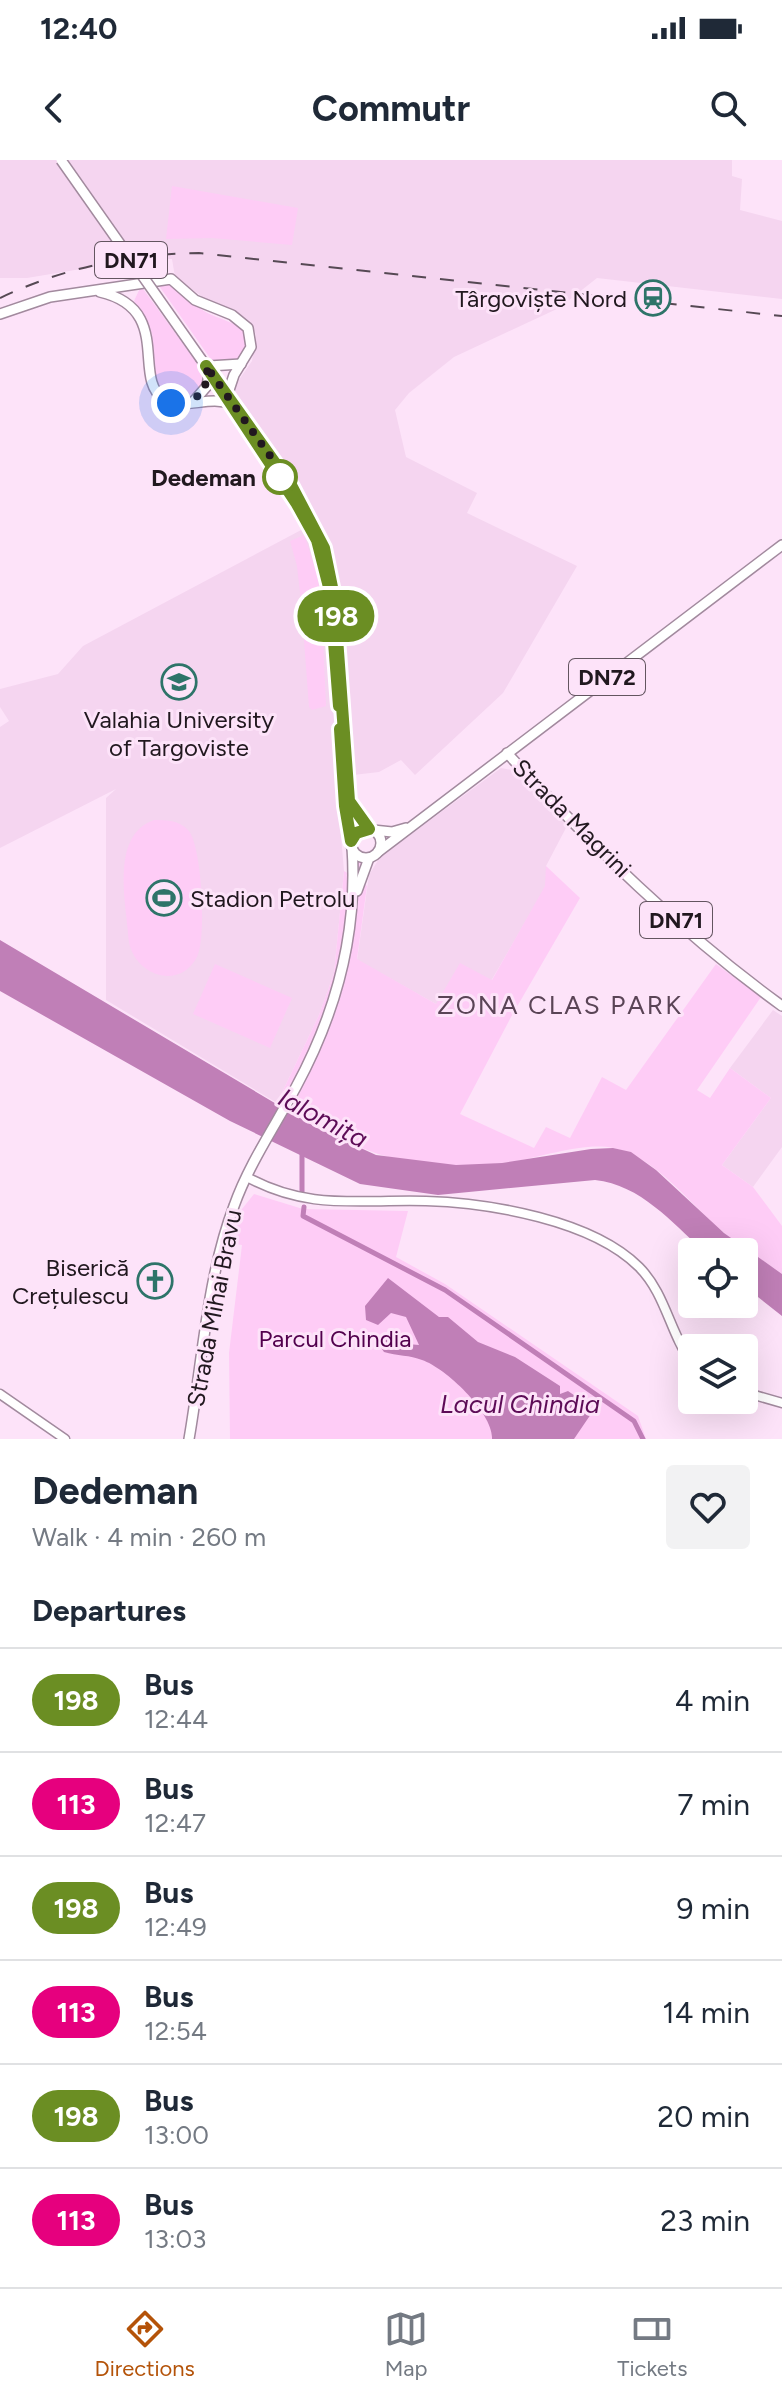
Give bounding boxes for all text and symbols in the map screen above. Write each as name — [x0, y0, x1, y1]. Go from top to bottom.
text: 12:40 — [40, 10, 118, 47]
icon: back — [32, 86, 76, 130]
icon: search — [706, 86, 750, 130]
text: Commutr — [312, 87, 470, 130]
road number: DN71 — [95, 242, 167, 278]
station icon: Târgoviște Nord — [634, 279, 672, 317]
place label: Târgoviște Nord — [455, 284, 627, 313]
your location — [151, 383, 191, 423]
marker: Dedeman — [263, 460, 297, 494]
place label: Dedeman — [151, 463, 256, 492]
line badge: 198 — [290, 590, 382, 642]
text: 198 — [313, 599, 359, 633]
road number: DN72 — [569, 659, 645, 695]
school or university icon: Valahia University of Targoviste — [160, 663, 198, 701]
place label: Valahia University of Targoviste — [84, 705, 275, 762]
street label: Strada Magrini — [507, 753, 637, 883]
sports icon: Stadion Petrolu — [145, 879, 183, 917]
place label: Stadion Petrolu — [190, 884, 355, 913]
road number: DN71 — [640, 902, 712, 938]
district label: ZONA CLAS PARK — [437, 989, 683, 1021]
water label: Ialomița — [273, 1081, 373, 1155]
street label: Strada Mihai Bravu — [181, 1207, 247, 1409]
map controls — [678, 1238, 758, 1414]
button: locate — [678, 1238, 758, 1318]
place label: Biserică Crețulescu — [12, 1253, 129, 1310]
church icon: Biserică Crețulescu — [136, 1262, 174, 1300]
park label: Parcul Chindia — [258, 1324, 412, 1353]
button: layers — [678, 1334, 758, 1414]
water label: Lacul Chindia — [440, 1388, 600, 1420]
button: heart — [666, 1465, 750, 1549]
text: Dedeman — [32, 1468, 198, 1514]
text: Walk · 4 min · 260 m — [32, 1521, 266, 1553]
text: Departures — [32, 1592, 186, 1629]
text: Bus — [144, 1666, 193, 1703]
text: 4 min — [675, 1682, 750, 1719]
text: 198 — [53, 1683, 99, 1717]
text: 12:44 — [144, 1703, 208, 1735]
text: Bus — [144, 1770, 193, 1807]
text: 7 min — [677, 1786, 750, 1823]
text: 113 — [56, 1787, 96, 1821]
text: 12:47 — [144, 1807, 206, 1839]
text: Bus — [144, 1874, 193, 1911]
text: 9 min — [676, 1890, 750, 1927]
text: 198 — [53, 1891, 99, 1925]
text: 12:49 — [144, 1911, 207, 1943]
text: Bus — [144, 1978, 193, 2015]
text: 14 min — [662, 1994, 750, 2031]
text: 113 — [56, 1995, 96, 2029]
text: 12:54 — [144, 2015, 207, 2047]
text: Bus — [144, 2082, 193, 2119]
text: 20 min — [657, 2098, 750, 2135]
text: 198 — [53, 2099, 99, 2133]
text: 13:00 — [144, 2119, 209, 2151]
text: Bus — [144, 2186, 193, 2223]
text: 23 min — [660, 2202, 750, 2239]
text: 113 — [56, 2203, 96, 2237]
text: 13:03 — [144, 2223, 206, 2255]
tab: Directions — [95, 2307, 195, 2382]
tab: Map — [384, 2307, 428, 2382]
tab: Tickets — [617, 2307, 687, 2382]

